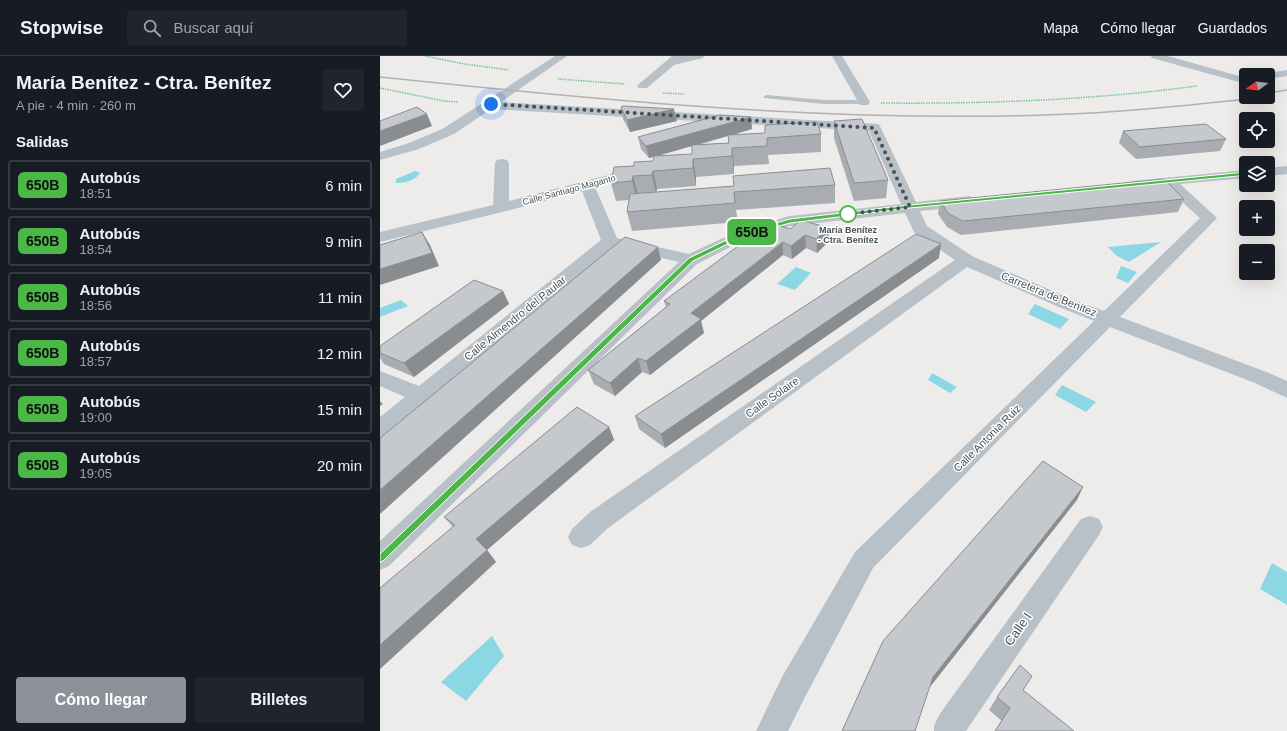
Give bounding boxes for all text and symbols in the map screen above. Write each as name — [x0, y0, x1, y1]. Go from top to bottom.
search box — [127, 10, 407, 46]
text: Stopwise — [20, 17, 103, 38]
icon: search — [141, 17, 163, 39]
text: Buscar aquí — [173, 19, 253, 36]
text: Mapa — [1043, 20, 1078, 36]
text: Cómo llegar — [1100, 20, 1176, 36]
text: Guardados — [1198, 20, 1267, 36]
north arrow — [1239, 68, 1275, 104]
map controls — [1239, 68, 1275, 280]
button: heart — [322, 69, 364, 111]
text: María Benítez - Ctra. Benítez — [16, 72, 272, 93]
your location — [481, 94, 501, 114]
text: A pie · 4 min · 260 m — [16, 98, 136, 113]
button: locate — [1239, 112, 1275, 148]
text: Salidas — [16, 133, 69, 150]
button: layers — [1239, 156, 1275, 192]
text: Autobús — [79, 169, 140, 186]
street label: Calle Santiago Maganto — [521, 173, 617, 207]
text: 650B — [26, 177, 59, 193]
text: 6 min — [325, 177, 362, 194]
text: 18:51 — [79, 186, 112, 201]
button: + — [1239, 200, 1275, 236]
marker: María Benítez - Ctra. Benítez — [839, 205, 857, 223]
line badge: 650B — [724, 219, 780, 245]
text: 650B — [735, 224, 769, 240]
text: Autobús — [79, 225, 140, 242]
place label: María Benítez - Ctra. Benítez — [818, 225, 879, 245]
text: 650B — [26, 233, 59, 249]
text: 9 min — [325, 233, 362, 250]
text: 18:54 — [79, 242, 112, 257]
button: − — [1239, 244, 1275, 280]
street label: Carretera de Benítez — [999, 269, 1099, 319]
street label: Calle Almendro del Paular — [462, 273, 568, 363]
text: Autobús — [79, 281, 140, 298]
text: 650B — [26, 289, 59, 305]
text: 11 min — [318, 289, 362, 306]
text: 18:56 — [79, 298, 112, 313]
text: Autobús — [79, 337, 140, 354]
text: 650B — [26, 345, 59, 361]
text: 12 min — [317, 345, 362, 362]
text: 18:57 — [79, 354, 112, 369]
street label: Calle Solaire — [743, 374, 801, 420]
text: Autobús — [79, 393, 140, 410]
text: 650B — [26, 401, 59, 417]
text: 15 min — [317, 401, 362, 418]
street label: Calle Antonia Ruiz — [951, 402, 1023, 474]
text: 19:00 — [79, 410, 112, 425]
text: Autobús — [79, 449, 140, 466]
text: 650B — [26, 457, 59, 473]
text: 20 min — [317, 457, 362, 474]
text: 19:05 — [79, 466, 112, 481]
street label: Calle I — [1001, 610, 1035, 648]
button: Cómo llegar — [16, 677, 186, 723]
button: Billetes — [194, 677, 364, 723]

